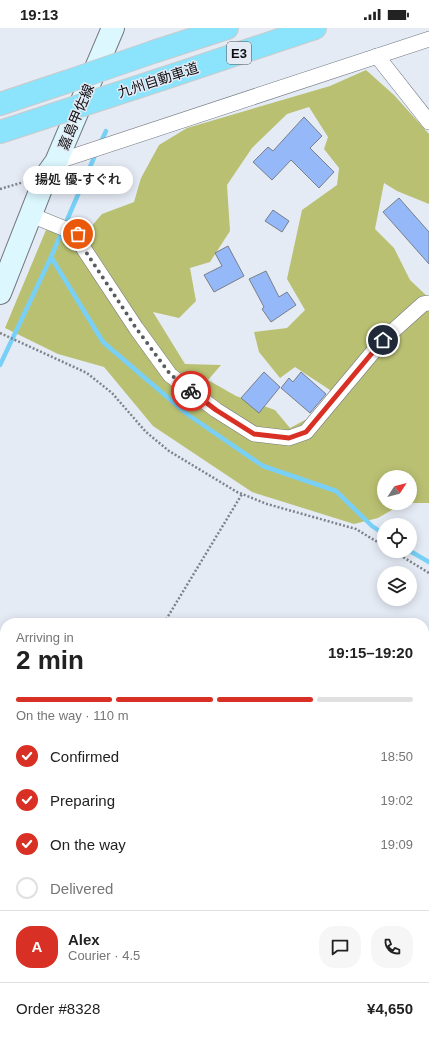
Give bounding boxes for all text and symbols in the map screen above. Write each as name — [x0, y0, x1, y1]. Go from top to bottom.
text: 19:13 — [20, 6, 58, 23]
road number: E3 — [227, 42, 251, 64]
street label: 九州自動車道 — [116, 59, 200, 101]
street label: 嘉島甲佐線 — [55, 82, 97, 152]
callout: 揚処 優-すぐれ — [23, 166, 133, 194]
text: 揚処 優-すぐれ — [35, 172, 121, 187]
pin — [61, 217, 95, 251]
icon: bag — [67, 223, 89, 245]
pin — [366, 323, 400, 357]
icon: home — [372, 329, 394, 351]
courier — [171, 371, 211, 411]
icon: bike — [180, 380, 202, 402]
north arrow — [377, 470, 417, 510]
map controls — [377, 470, 417, 606]
button: locate — [377, 518, 417, 558]
button: layers — [377, 566, 417, 606]
text: Arriving in — [16, 630, 74, 645]
text: 19:15–19:20 — [328, 644, 413, 661]
text: 2 min — [16, 645, 84, 675]
text: On the way · 110 m — [16, 708, 128, 723]
icon: check — [16, 745, 38, 767]
text: Confirmed — [50, 748, 119, 765]
text: 18:50 — [380, 749, 413, 764]
icon: check — [16, 789, 38, 811]
text: Preparing — [50, 792, 115, 809]
text: 19:02 — [380, 793, 413, 808]
icon: check — [16, 833, 38, 855]
text: On the way — [50, 836, 126, 853]
text: 19:09 — [380, 837, 413, 852]
text: Delivered — [50, 880, 113, 897]
button: chat — [319, 926, 361, 968]
button: phone — [371, 926, 413, 968]
text: Alex — [68, 931, 100, 948]
text: A — [32, 938, 42, 955]
text: Courier · 4.5 — [68, 948, 140, 963]
text: Order #8328 — [16, 1000, 100, 1017]
text: ¥4,650 — [367, 1000, 413, 1017]

